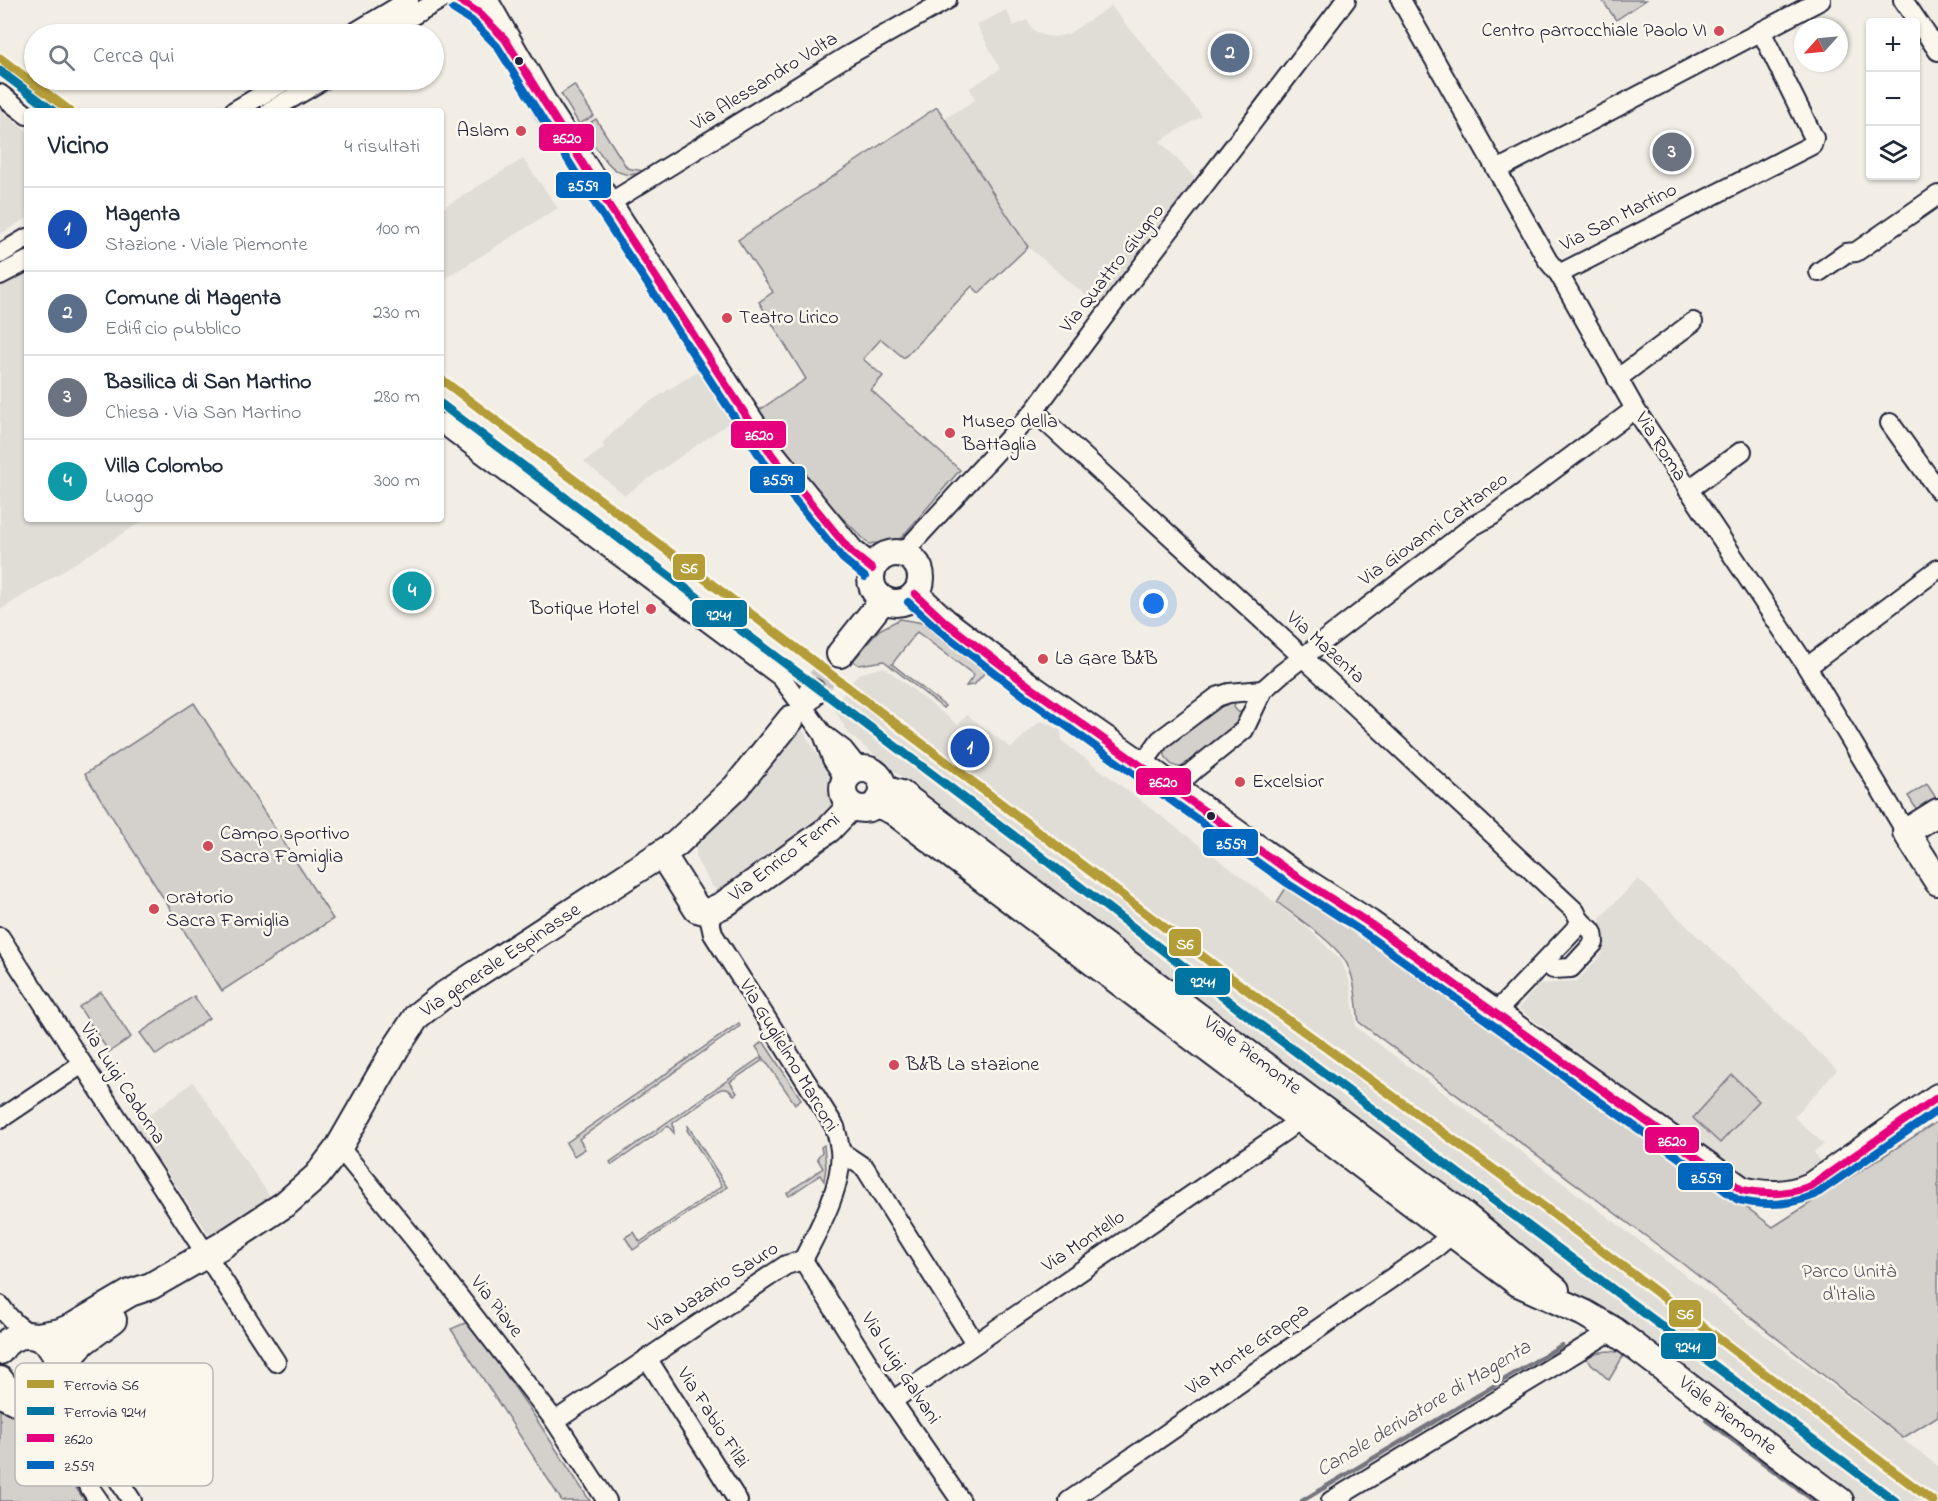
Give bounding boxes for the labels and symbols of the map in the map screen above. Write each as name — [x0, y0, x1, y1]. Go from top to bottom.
place label: Centro parrocchiale Paolo VI — [1482, 17, 1707, 46]
north arrow — [1794, 18, 1848, 72]
marker: Centro parrocchiale Paolo VI — [1712, 24, 1726, 38]
street label: Via Alessandro Volta — [685, 25, 844, 139]
pin: 2 — [1210, 31, 1250, 76]
unlabelled marker — [513, 55, 525, 67]
place label: Aslam — [457, 117, 509, 146]
line badge: z620 — [538, 123, 595, 152]
marker: Aslam — [514, 124, 528, 138]
text: z620 — [553, 127, 581, 151]
pin: 3 — [1652, 130, 1692, 174]
line badge: z559 — [555, 171, 612, 199]
text: z559 — [568, 175, 598, 199]
street label: Via San Martino — [1554, 176, 1683, 260]
street label: Via Quattro Giugno — [1053, 198, 1173, 341]
place label: Teatro Lirico — [739, 304, 839, 333]
marker: Teatro Lirico — [720, 311, 734, 325]
street label: Via Roma — [1626, 406, 1693, 487]
place label: Museo della Battaglia — [961, 408, 1058, 461]
line badge: z620 — [730, 420, 787, 449]
text: z620 — [745, 424, 773, 448]
marker: Museo della Battaglia — [943, 426, 957, 440]
line badge: z559 — [749, 465, 806, 494]
street label: Via Giovanni Cattaneo — [1352, 466, 1515, 595]
text: z559 — [763, 469, 793, 493]
line badge: S6 — [672, 553, 706, 581]
text: S6 — [680, 557, 699, 581]
pin: 4 — [392, 568, 432, 614]
your location — [1139, 589, 1168, 618]
place label: Botique Hotel — [529, 595, 639, 624]
line badge: 9241 — [691, 599, 748, 628]
marker: Botique Hotel — [644, 602, 658, 616]
text: 9241 — [706, 604, 732, 628]
street label: Via Mazenta — [1278, 604, 1371, 691]
place label: La Gare B&B — [1055, 645, 1158, 674]
marker: La Gare B&B — [1036, 652, 1050, 666]
pin: 1 — [950, 726, 990, 771]
line badge: z620 — [1135, 767, 1192, 796]
place label: Excelsior — [1252, 768, 1325, 797]
text: z620 — [1149, 771, 1177, 795]
marker: Excelsior — [1233, 775, 1247, 789]
street label: Via Enrico Fermi — [722, 806, 847, 910]
unlabelled marker — [1205, 810, 1217, 822]
place label: Campo sportivo Sacra Famiglia — [220, 820, 350, 873]
line badge: z559 — [1202, 828, 1259, 857]
text: z559 — [1216, 833, 1246, 857]
marker: Campo sportivo Sacra Famiglia — [201, 839, 215, 853]
place label: Oratorio Sacra Famiglia — [166, 884, 289, 937]
street label: Via generale Espinasse — [414, 896, 587, 1027]
marker: Oratorio Sacra Famiglia — [147, 902, 161, 916]
line badge: S6 — [1168, 928, 1202, 957]
text: S6 — [1176, 933, 1195, 957]
line badge: 9241 — [1174, 967, 1231, 996]
text: 9241 — [1190, 971, 1216, 995]
street label: Via Guglielmo Marconi — [729, 973, 845, 1139]
street label: Viale Piemonte — [1196, 1009, 1307, 1103]
street label: Via Luigi Cadorna — [70, 1017, 172, 1151]
place label: B&B La stazione — [905, 1051, 1039, 1080]
marker: B&B La stazione — [887, 1058, 901, 1072]
line badge: z620 — [1644, 1126, 1700, 1154]
text: z620 — [1658, 1130, 1686, 1154]
line badge: z559 — [1677, 1162, 1734, 1191]
text: z559 — [1691, 1167, 1721, 1191]
street label: Via Montello — [1036, 1203, 1131, 1281]
street label: Via Nazario Sauro — [642, 1235, 785, 1342]
park label: Parco Unità d'Italia — [1802, 1258, 1896, 1310]
street label: Via Piave — [462, 1269, 530, 1344]
street label: Via Monte Grappa — [1179, 1297, 1316, 1404]
line badge: S6 — [1668, 1299, 1702, 1328]
text: S6 — [1676, 1303, 1695, 1327]
street label: Via Luigi Galvani — [851, 1306, 947, 1431]
line badge: 9241 — [1660, 1332, 1717, 1360]
water label: Canale derivatore di Magenta — [1311, 1333, 1538, 1486]
text: 9241 — [1675, 1336, 1701, 1360]
street label: Via Fabio Filzi — [668, 1361, 755, 1474]
legend — [15, 1363, 213, 1486]
street label: Viale Piemonte — [1671, 1369, 1782, 1463]
text: Ferrovia S6 — [63, 1374, 139, 1398]
text: Ferrovia 9241 — [63, 1401, 146, 1425]
text: z620 — [64, 1428, 93, 1452]
text: z559 — [64, 1455, 94, 1479]

